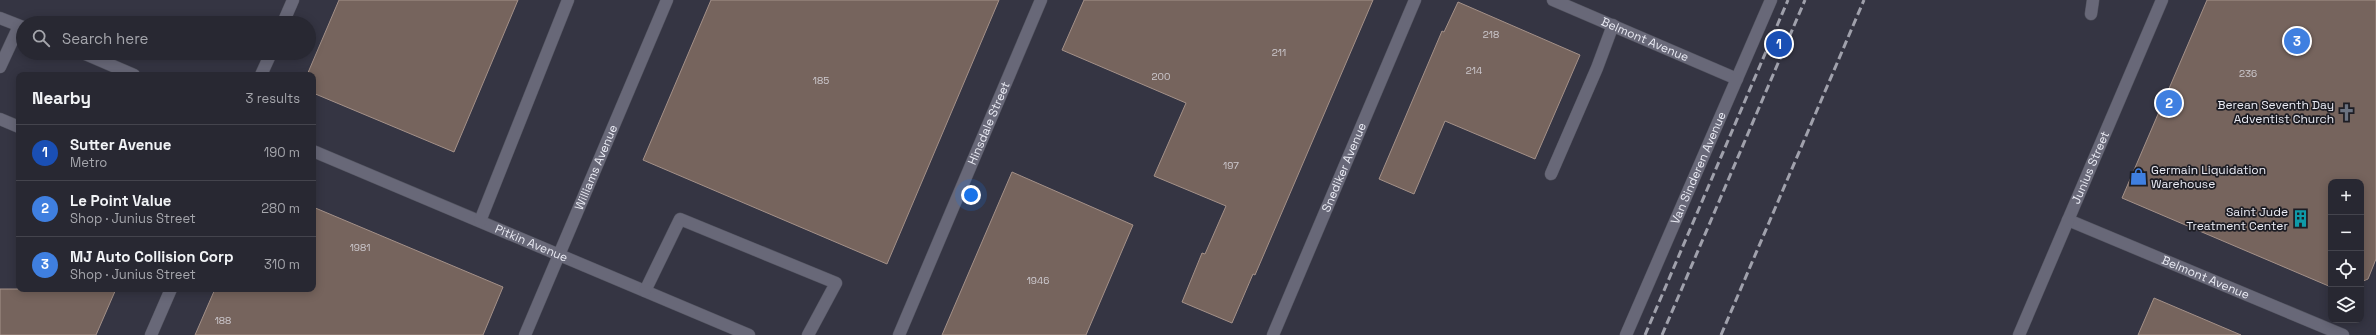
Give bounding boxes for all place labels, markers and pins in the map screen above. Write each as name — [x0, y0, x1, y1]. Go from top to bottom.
pin: 3 — [2284, 26, 2310, 56]
pin: 1 — [1766, 29, 1792, 59]
pin: 2 — [2156, 88, 2182, 118]
place label: Berean Seventh Day Adventist Church — [2217, 97, 2334, 127]
church icon: Berean Seventh Day Adventist Church — [2337, 102, 2357, 122]
place label: Germain Liquidation Warehouse — [2151, 162, 2266, 192]
shop icon: Germain Liquidation Warehouse — [2128, 167, 2148, 187]
place label: Saint Jude Treatment Center — [2186, 204, 2288, 234]
building icon: Saint Jude Treatment Center — [2291, 209, 2311, 229]

